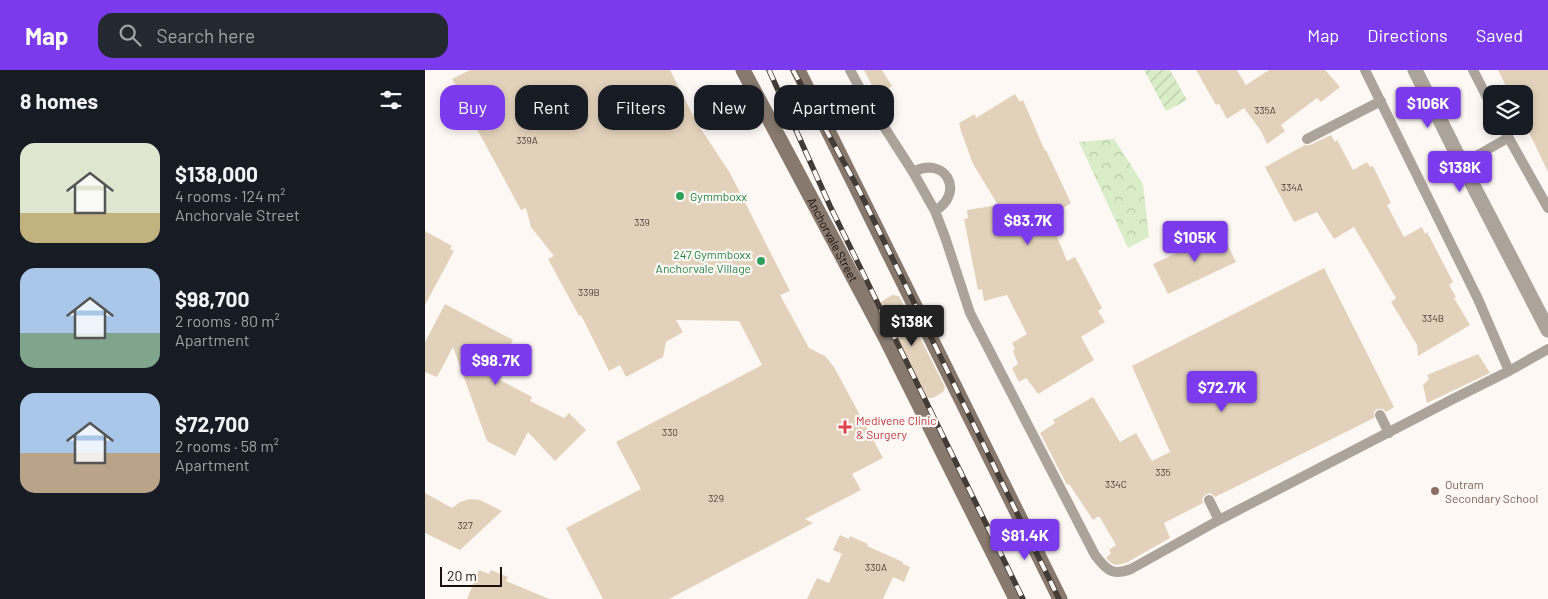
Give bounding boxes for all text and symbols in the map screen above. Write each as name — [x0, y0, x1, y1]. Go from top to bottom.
search box — [98, 13, 448, 58]
text: Map — [25, 21, 68, 50]
icon: search — [116, 21, 144, 49]
text: Search here — [156, 24, 255, 47]
text: Map — [1307, 24, 1339, 46]
text: Directions — [1367, 24, 1448, 46]
text: Saved — [1476, 24, 1523, 46]
chip: Buy — [440, 85, 505, 130]
chip: Rent — [515, 85, 588, 130]
chip: Filters — [598, 85, 684, 130]
chip: New — [694, 85, 764, 130]
chip: Apartment — [774, 85, 894, 130]
map controls — [1483, 85, 1533, 135]
button: layers — [1483, 85, 1533, 135]
icon: filters — [377, 86, 405, 114]
pin: $106K — [1393, 87, 1463, 129]
text: 8 homes — [20, 88, 98, 113]
text: $106K — [1407, 93, 1449, 112]
house number: 335A — [1254, 104, 1276, 116]
house number: 339A — [516, 134, 538, 146]
pin: $138K — [1425, 150, 1495, 193]
text: $138K — [1439, 157, 1481, 176]
text: $138,000 — [175, 161, 258, 186]
icon: home — [60, 163, 120, 223]
house number: 334A — [1281, 181, 1303, 193]
text: 4 rooms · 124 m² — [175, 186, 286, 205]
place label: Gymmboxx — [690, 189, 747, 203]
marker: Gymmboxx — [674, 190, 686, 202]
street label: Anchorvale Street — [805, 195, 861, 284]
pin: $83.7K — [987, 204, 1069, 246]
text: Anchorvale Street — [175, 205, 300, 224]
text: $83.7K — [1004, 210, 1052, 229]
house number: 339 — [634, 216, 650, 228]
pin: $105K — [1160, 220, 1230, 263]
text: $105K — [1174, 227, 1216, 246]
place label: 247 Gymmboxx Anchorvale Village — [656, 247, 751, 275]
marker: 247 Gymmboxx Anchorvale Village — [755, 255, 767, 267]
text: $98,700 — [175, 286, 249, 311]
house number: 339B — [578, 286, 600, 298]
icon: home — [60, 288, 120, 348]
pin: $138K — [877, 304, 947, 347]
text: 2 rooms · 80 m² — [175, 311, 280, 330]
text: $138K — [891, 311, 933, 330]
house number: 334B — [1422, 312, 1444, 324]
text: Apartment — [175, 330, 250, 349]
pin: $98.7K — [455, 344, 537, 386]
text: $98.7K — [472, 350, 520, 369]
pin: $72.7K — [1181, 370, 1263, 413]
text: $72.7K — [1198, 377, 1246, 396]
text: $72,700 — [175, 411, 249, 436]
icon: home — [60, 413, 120, 473]
place label: Medivene Clinic & Surgery — [856, 413, 937, 441]
marker: Medivene Clinic & Surgery — [838, 420, 852, 434]
house number: 330 — [662, 426, 678, 438]
text: 2 rooms · 58 m² — [175, 436, 279, 455]
text: Apartment — [175, 455, 250, 474]
house number: 335 — [1155, 466, 1171, 478]
place label: Outram Secondary School — [1445, 477, 1538, 505]
house number: 334C — [1105, 478, 1127, 490]
marker: Outram Secondary School — [1429, 485, 1441, 497]
house number: 329 — [708, 492, 724, 504]
pin: $81.4K — [984, 518, 1066, 561]
house number: 327 — [457, 519, 473, 531]
text: $81.4K — [1001, 525, 1049, 544]
house number: 330A — [865, 561, 887, 573]
scale bar — [440, 564, 503, 587]
text: 20 m — [447, 567, 477, 584]

